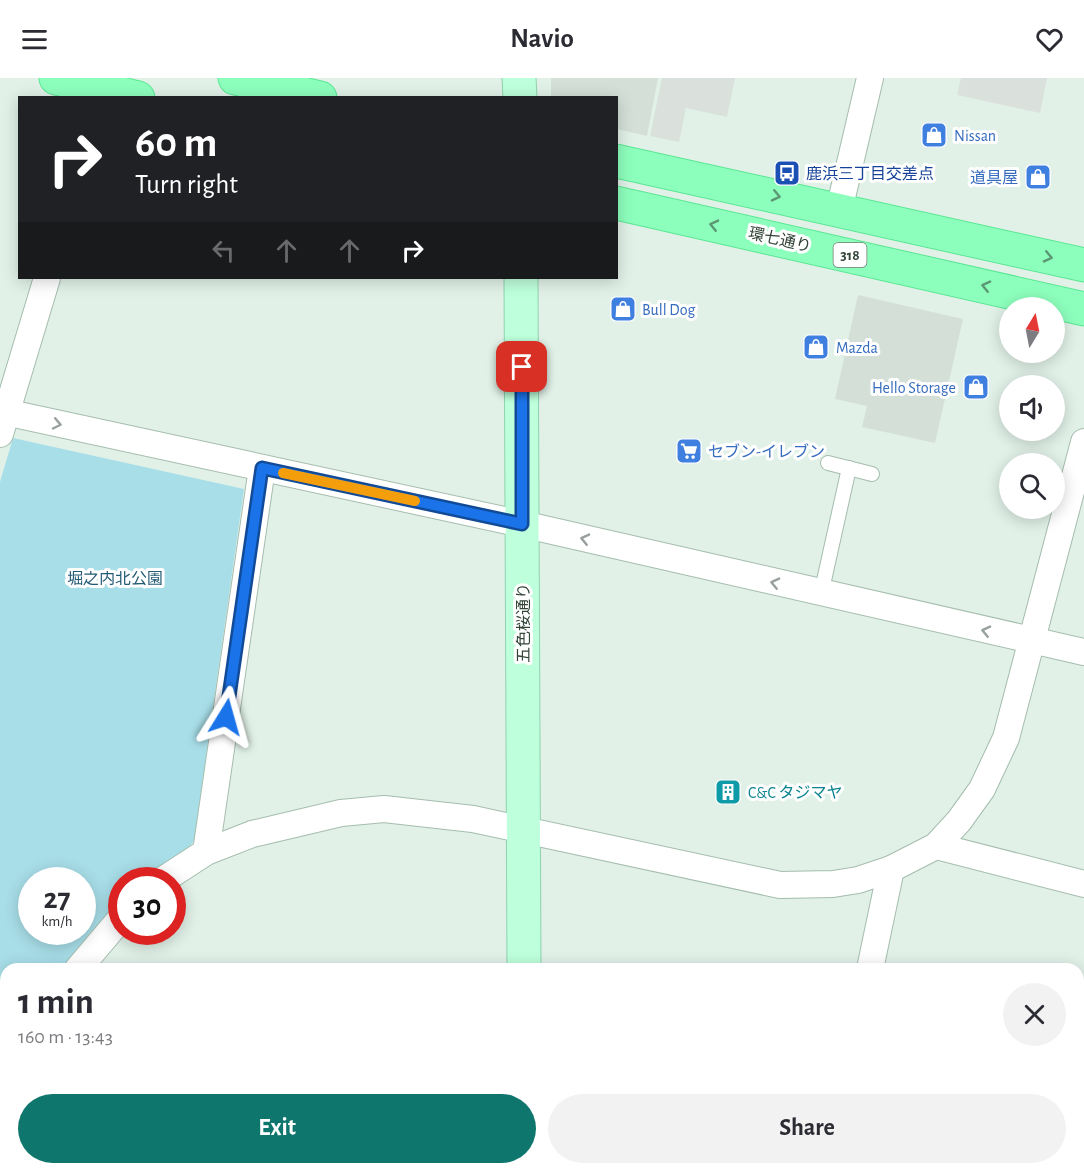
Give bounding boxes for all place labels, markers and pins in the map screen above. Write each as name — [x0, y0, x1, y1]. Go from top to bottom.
shop icon: Nissan — [919, 120, 949, 150]
place label: Nissan — [954, 128, 996, 144]
bus stop icon: 鹿浜三丁目交差点 — [772, 158, 802, 188]
shop icon: 道具屋 — [1023, 162, 1053, 192]
place label: 鹿浜三丁目交差点 — [806, 165, 934, 182]
place label: 道具屋 — [970, 169, 1018, 186]
shop icon: Bull Dog — [608, 294, 638, 324]
place label: Bull Dog — [642, 302, 695, 318]
shop icon: Mazda — [801, 332, 831, 362]
place label: Mazda — [836, 340, 878, 356]
pin — [496, 341, 547, 392]
shop icon: Hello Storage — [961, 372, 991, 402]
place label: Hello Storage — [872, 380, 956, 396]
supermarket icon: セブン-イレブン — [674, 436, 704, 466]
place label: セブン-イレブン — [708, 443, 825, 460]
building icon: C&C タジマヤ — [713, 777, 743, 807]
place label: C&C タジマヤ — [748, 784, 842, 801]

